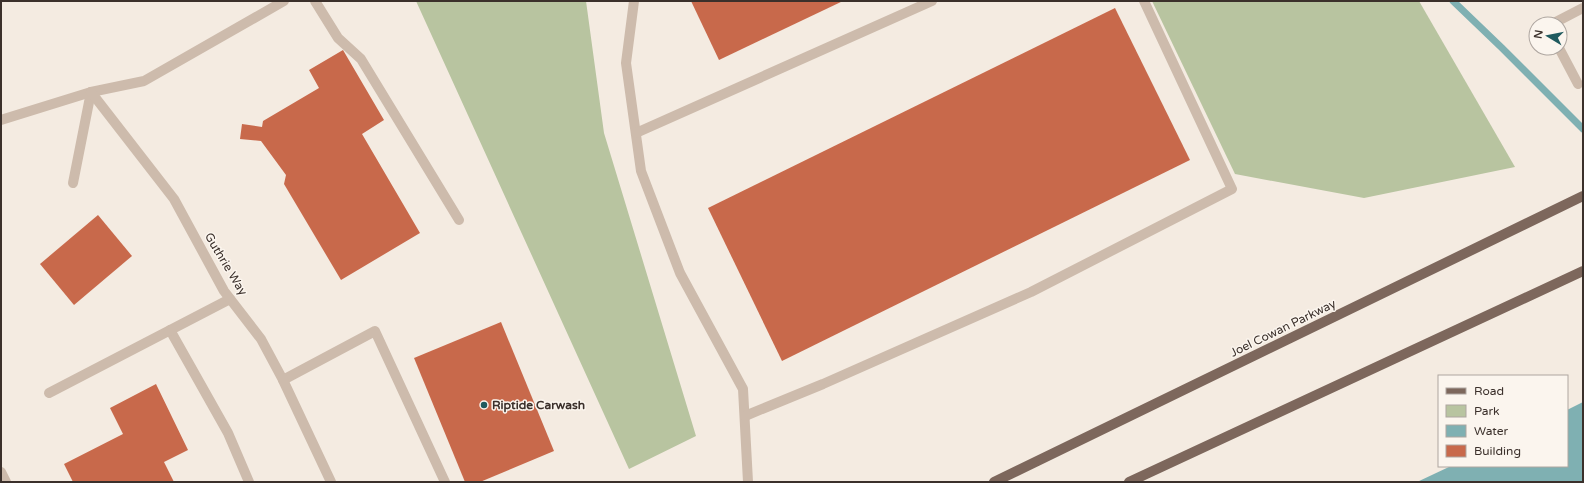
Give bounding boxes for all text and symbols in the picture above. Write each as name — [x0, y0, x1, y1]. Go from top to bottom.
north arrow — [1528, 16, 1568, 56]
text: N — [1531, 29, 1546, 40]
street label: Guthrie Way — [202, 230, 250, 298]
street label: Joel Cowan Parkway — [1228, 296, 1339, 360]
legend — [1438, 375, 1568, 467]
text: Road — [1474, 384, 1504, 398]
place label: Riptide Carwash — [492, 398, 585, 413]
marker: Riptide Carwash — [479, 400, 489, 410]
text: Park — [1474, 404, 1500, 418]
text: Water — [1474, 424, 1509, 438]
text: Building — [1474, 444, 1521, 458]

